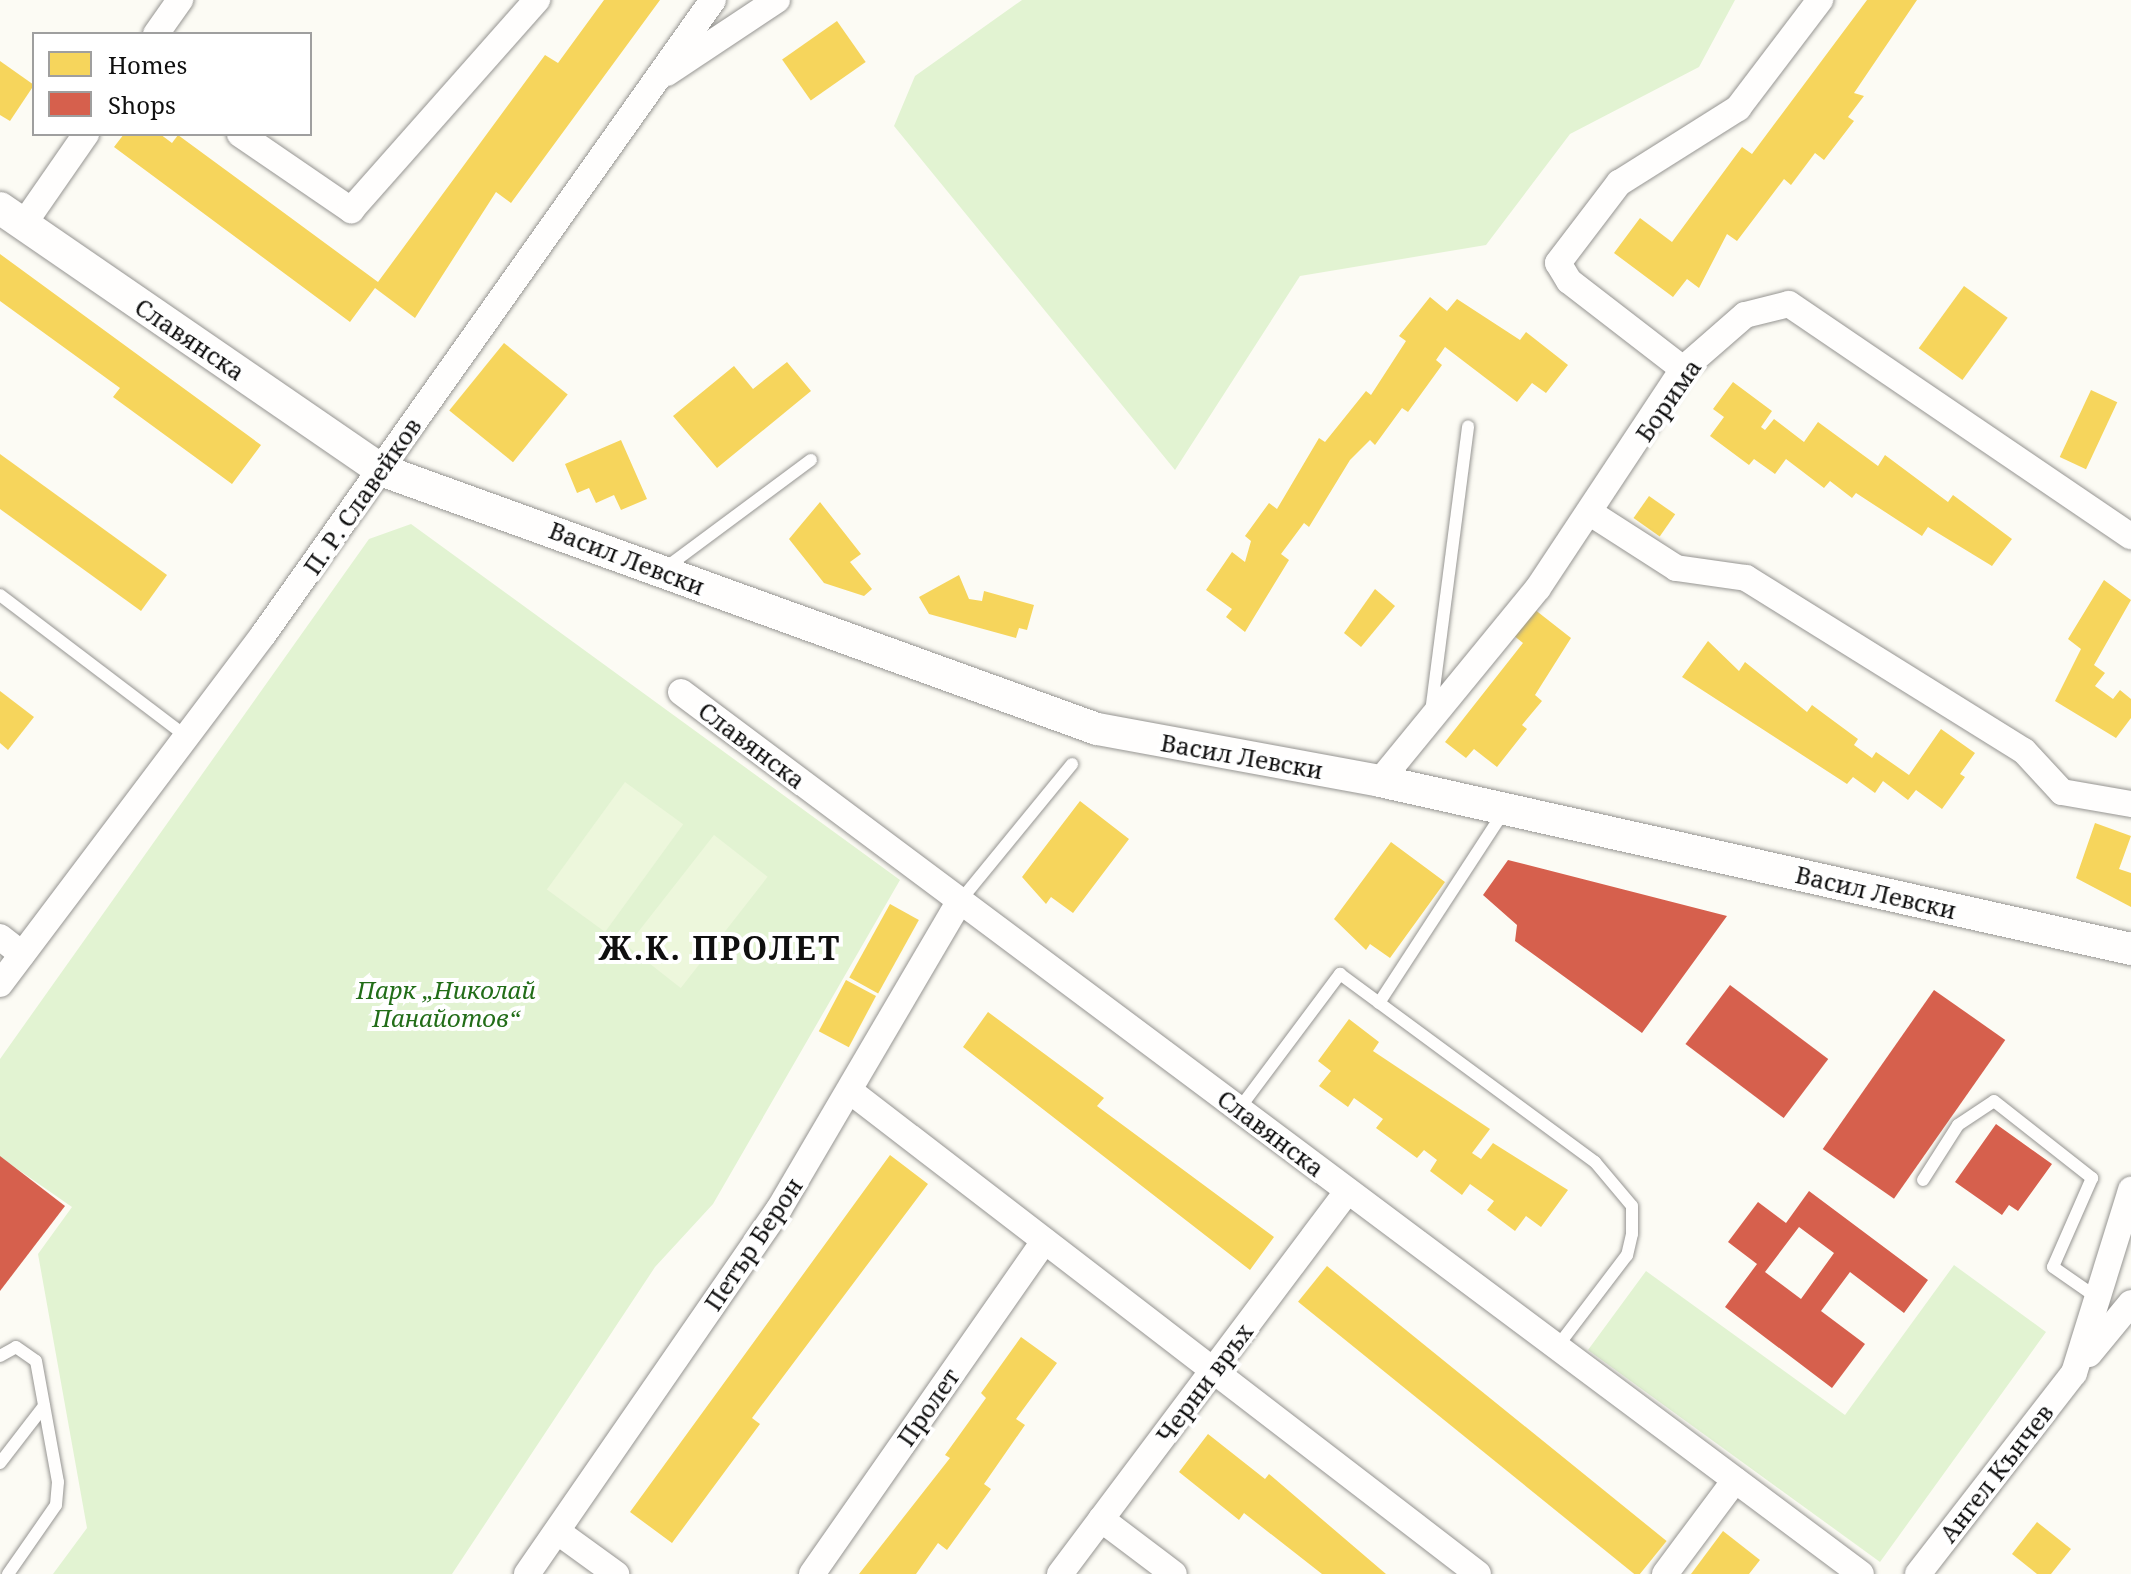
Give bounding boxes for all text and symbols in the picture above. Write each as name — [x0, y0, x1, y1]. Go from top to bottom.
legend — [32, 32, 312, 136]
text: Homes — [108, 48, 187, 81]
text: Shops — [108, 88, 176, 121]
street label: Славянска — [130, 292, 250, 386]
street label: Борима — [1629, 353, 1707, 447]
street label: П. Р. Славейков — [297, 412, 427, 580]
street label: Васил Левски — [545, 515, 709, 601]
street label: Славянска — [693, 696, 811, 794]
street label: Васил Левски — [1159, 728, 1325, 784]
street label: Васил Левски — [1793, 859, 1959, 925]
district label: Ж.К. ПРОЛЕТ — [599, 929, 841, 967]
park label: Парк „Николай Панайотов“ — [356, 976, 536, 1032]
street label: Славянска — [1212, 1084, 1330, 1182]
street label: Петър Берон — [698, 1172, 808, 1316]
street label: Черни връх — [1150, 1318, 1258, 1448]
street label: Пролет — [891, 1363, 965, 1451]
street label: Ангел Кънчев — [1933, 1398, 2059, 1548]

